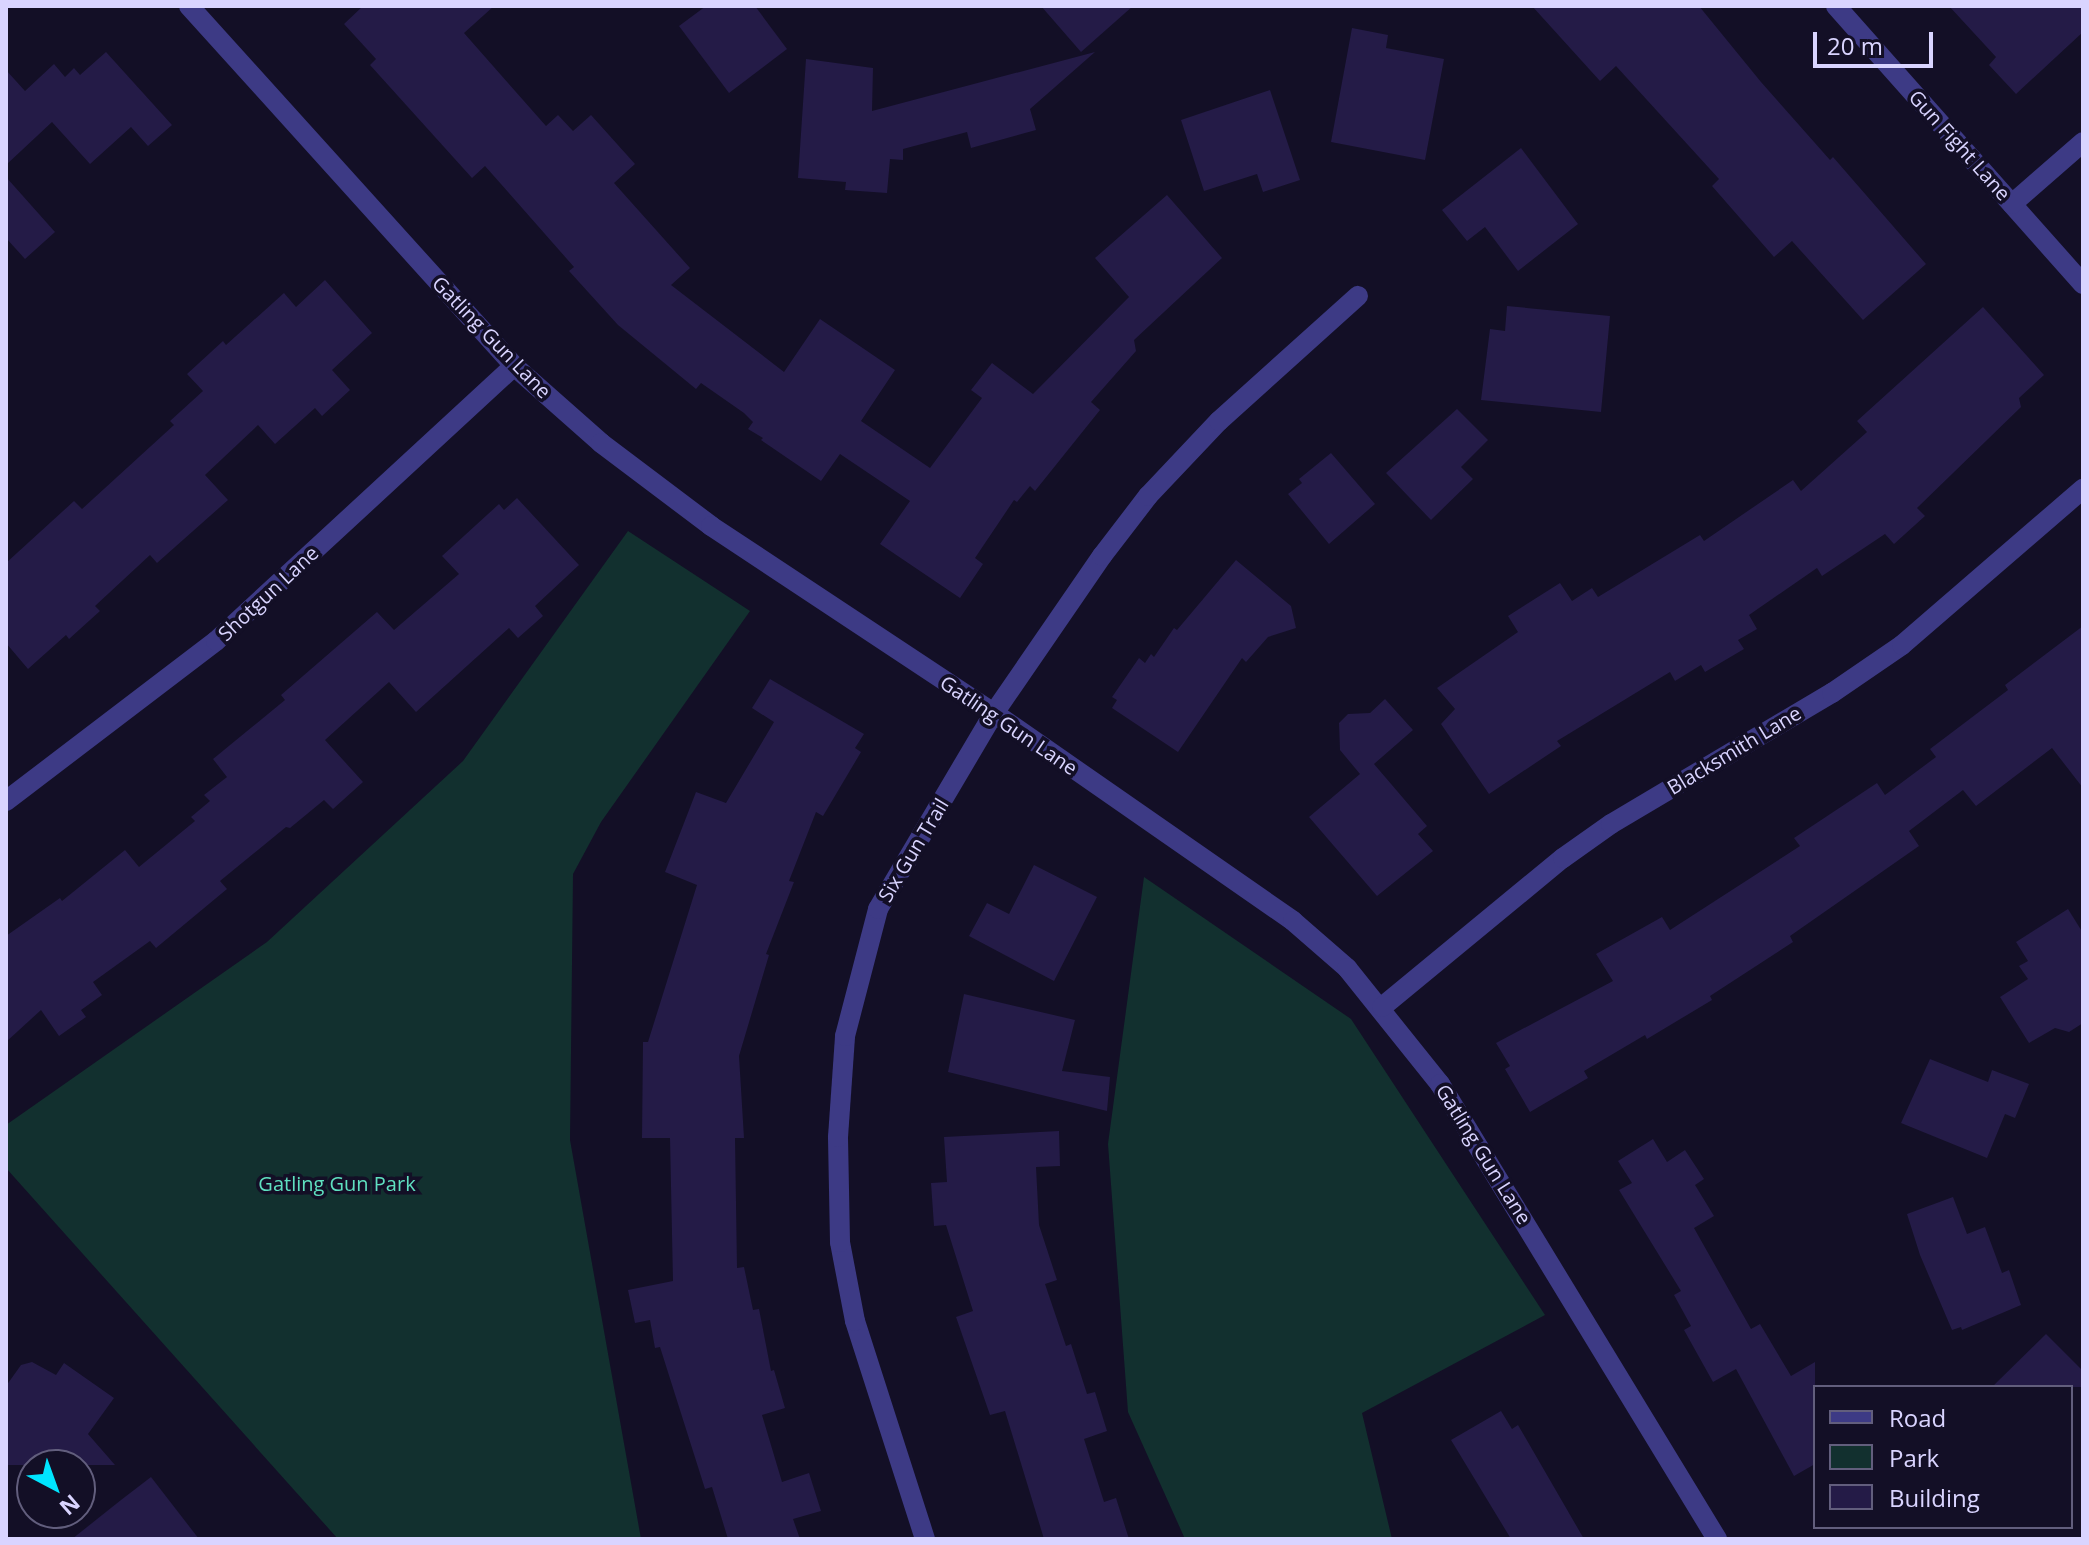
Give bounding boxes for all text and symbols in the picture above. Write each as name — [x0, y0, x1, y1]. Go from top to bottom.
scale bar — [1817, 16, 1937, 66]
text: 20 m — [1827, 29, 1883, 62]
street label: Gun Fight Lane — [1904, 85, 2016, 205]
street label: Gatling Gun Lane — [428, 271, 556, 403]
street label: Shotgun Lane — [213, 541, 323, 645]
street label: Gatling Gun Lane — [936, 670, 1082, 780]
street label: Blacksmith Lane — [1663, 701, 1805, 799]
street label: Six Gun Trail — [873, 794, 953, 906]
street label: Gatling Gun Lane — [1431, 1080, 1537, 1228]
park label: Gatling Gun Park — [258, 1171, 416, 1195]
legend — [1813, 1385, 2073, 1529]
text: Road — [1889, 1401, 1946, 1434]
text: Park — [1889, 1441, 1939, 1474]
north arrow — [16, 1449, 96, 1529]
text: Building — [1889, 1481, 1980, 1514]
text: N — [54, 1488, 87, 1523]

